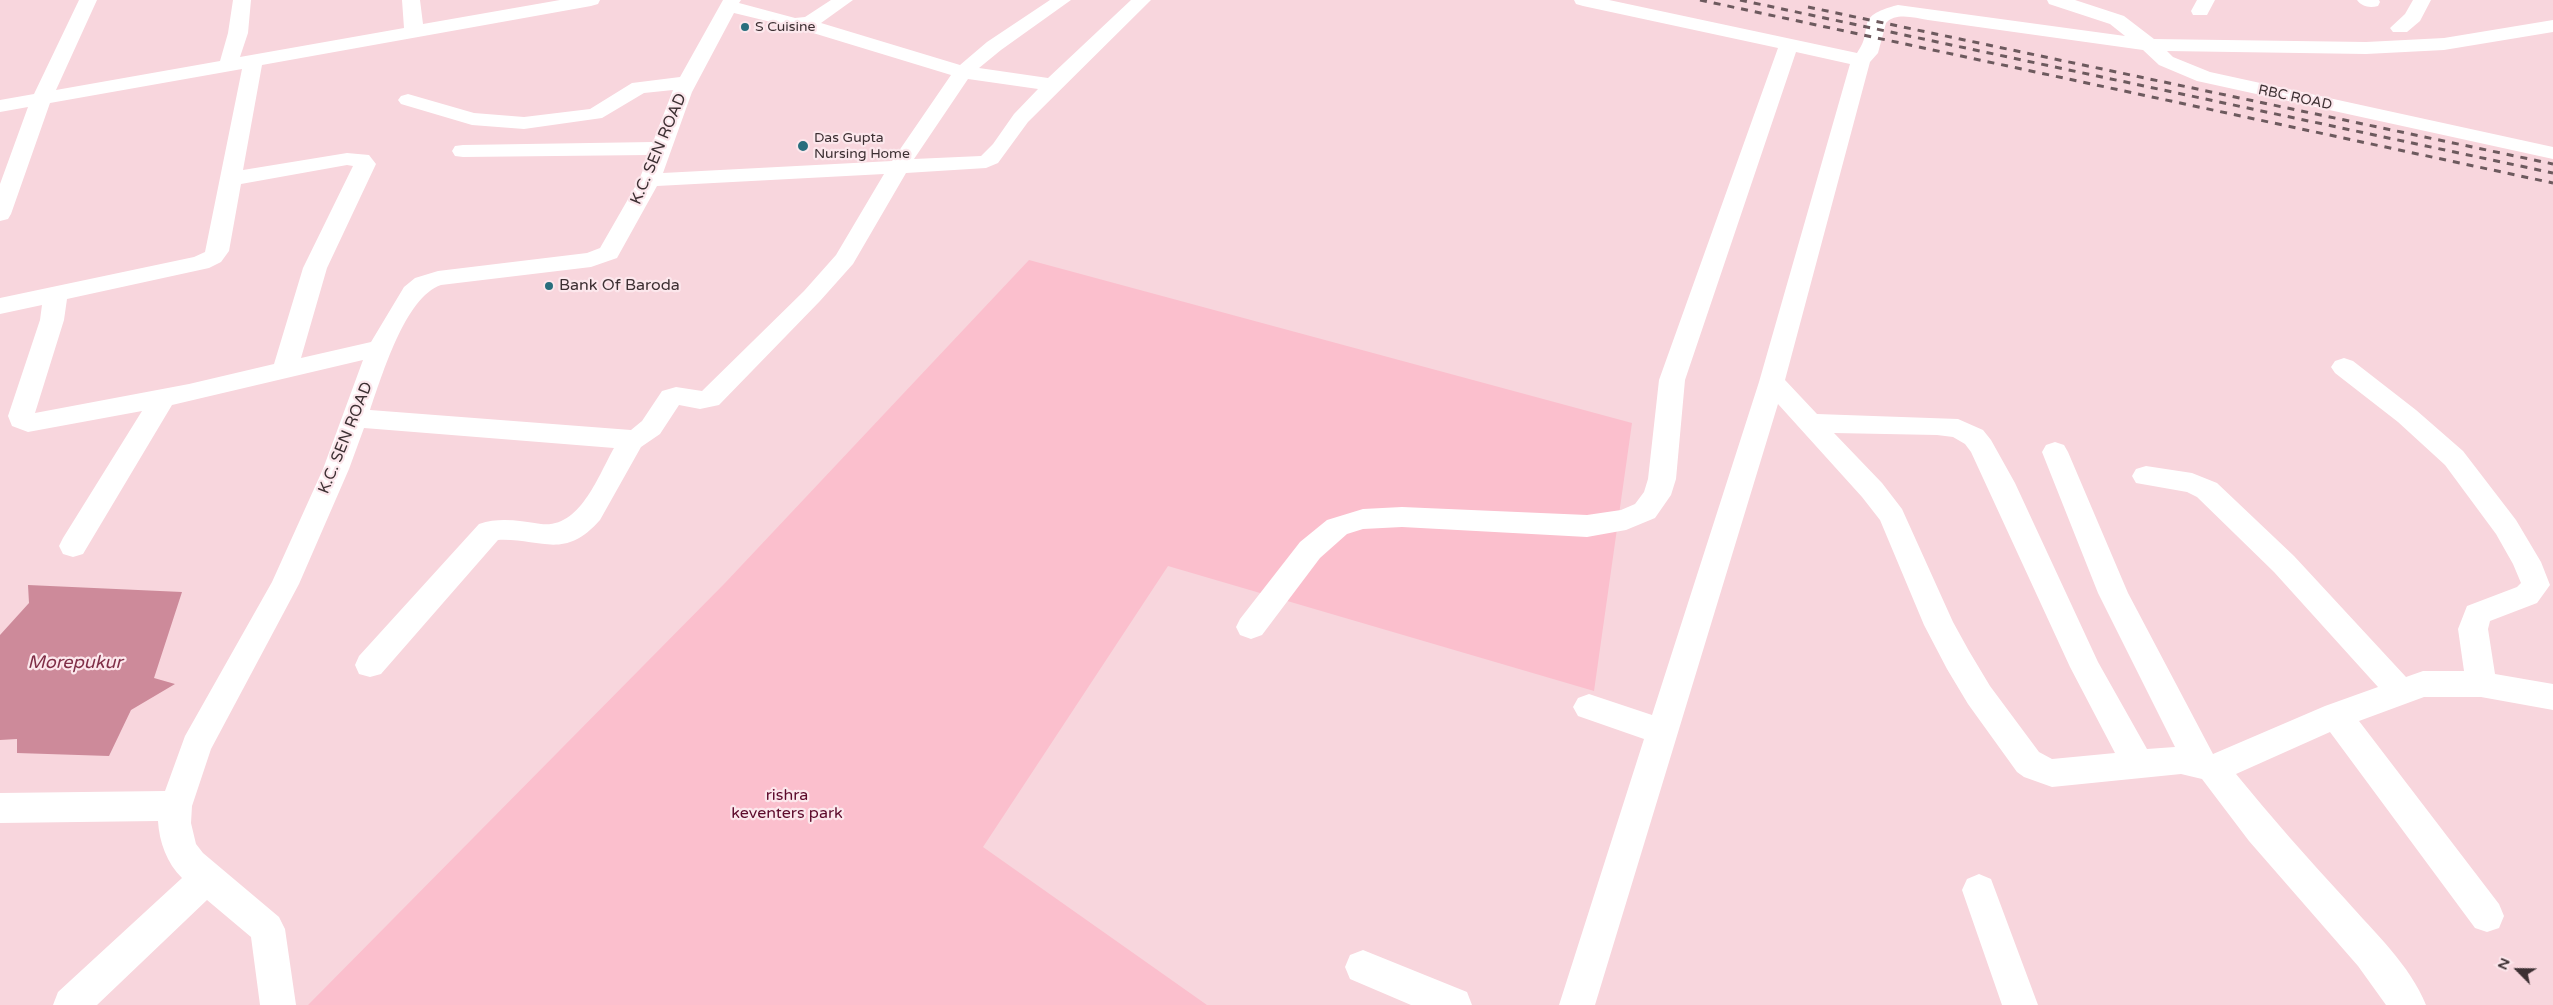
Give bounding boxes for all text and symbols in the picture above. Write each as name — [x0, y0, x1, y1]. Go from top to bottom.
place label: S Cuisine — [755, 19, 816, 35]
marker: S Cuisine — [739, 21, 751, 33]
street label: RBC ROAD — [2257, 82, 2333, 114]
street label: K.C. SEN ROAD — [627, 90, 691, 208]
place label: Das Gupta Nursing Home — [814, 130, 910, 162]
marker: Das Gupta Nursing Home — [796, 139, 810, 153]
place label: Bank Of Baroda — [559, 276, 680, 296]
marker: Bank Of Baroda — [543, 280, 555, 292]
street label: K.C. SEN ROAD — [315, 379, 377, 497]
water label: Morepukur — [28, 652, 122, 674]
park label: rishra keventers park — [731, 786, 843, 824]
north arrow — [2493, 945, 2543, 995]
text: N — [2494, 955, 2514, 972]

